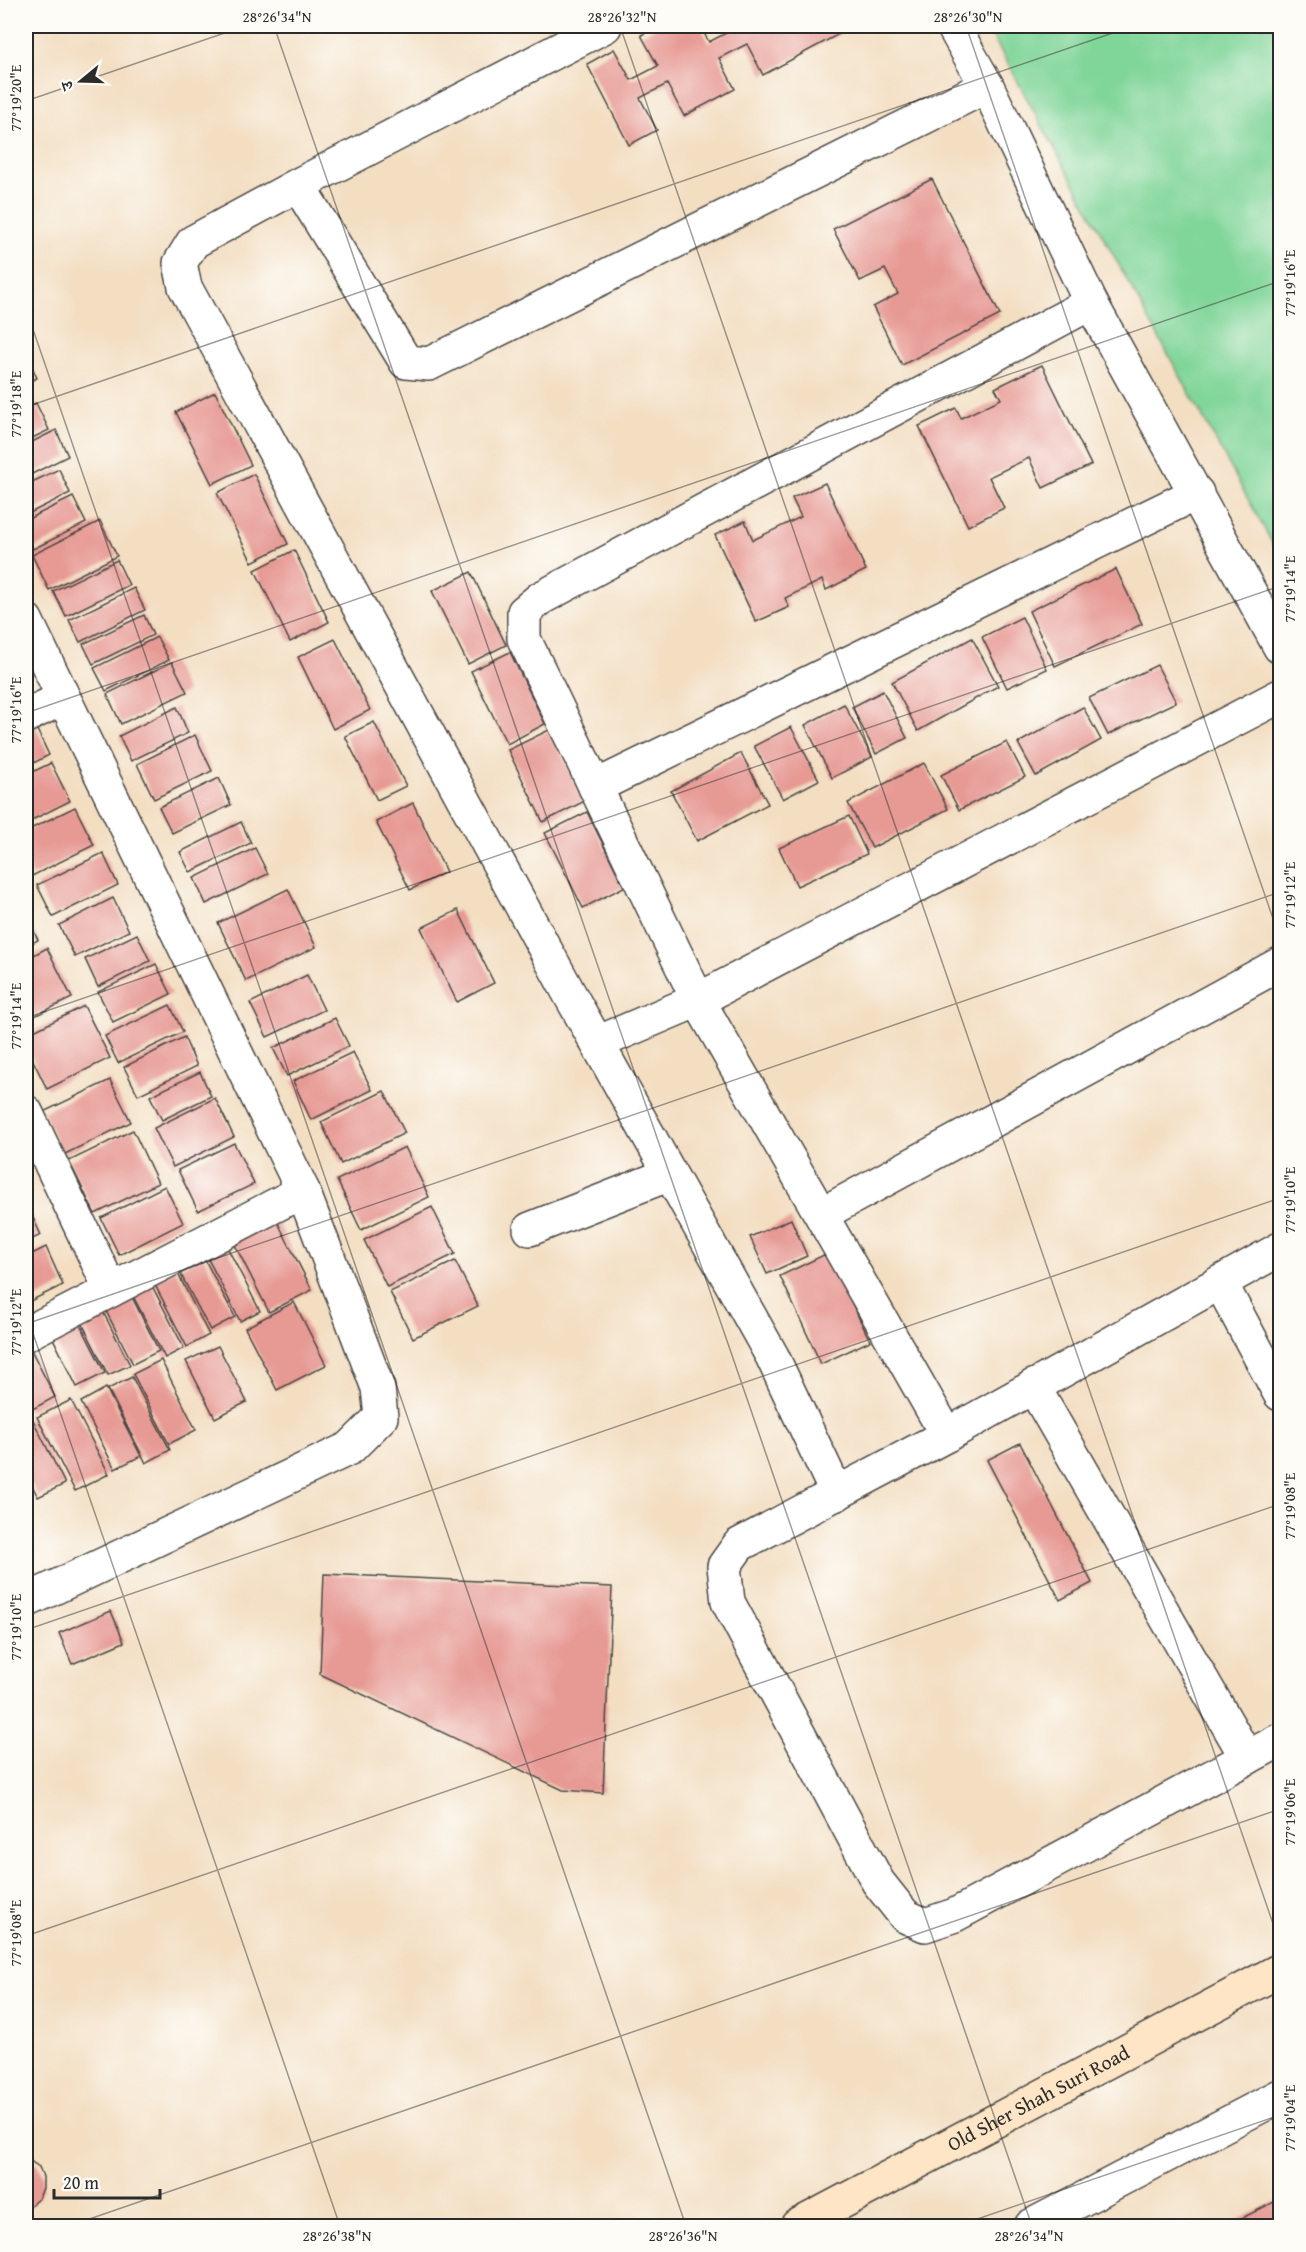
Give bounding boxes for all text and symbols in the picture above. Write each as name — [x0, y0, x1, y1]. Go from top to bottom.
text: 28°26'34"N — [243, 6, 312, 27]
text: 28°26'32"N — [588, 6, 657, 27]
text: 28°26'30"N — [934, 6, 1003, 27]
north arrow — [51, 51, 111, 111]
text: 77°19'20"E — [5, 64, 26, 131]
text: उ — [54, 76, 80, 95]
text: 77°19'16"E — [1279, 249, 1300, 316]
text: 77°19'18"E — [5, 370, 26, 437]
text: 77°19'14"E — [1279, 555, 1300, 622]
text: 77°19'16"E — [5, 676, 26, 743]
text: 77°19'12"E — [1279, 861, 1300, 928]
text: 77°19'14"E — [5, 982, 26, 1049]
text: 77°19'10"E — [1279, 1166, 1300, 1233]
text: 77°19'12"E — [5, 1288, 26, 1355]
text: 77°19'08"E — [1279, 1472, 1300, 1539]
text: 77°19'10"E — [5, 1593, 26, 1660]
text: 77°19'06"E — [1279, 1778, 1300, 1845]
text: 77°19'08"E — [5, 1899, 26, 1966]
street label: Old Sher Shah Suri Road — [942, 2037, 1135, 2158]
text: 77°19'04"E — [1279, 2084, 1300, 2151]
scale bar — [54, 2162, 160, 2200]
text: 20 m — [63, 2169, 99, 2196]
text: 28°26'38"N — [303, 2225, 372, 2246]
text: 28°26'36"N — [649, 2225, 718, 2246]
text: 28°26'34"N — [995, 2225, 1064, 2246]

